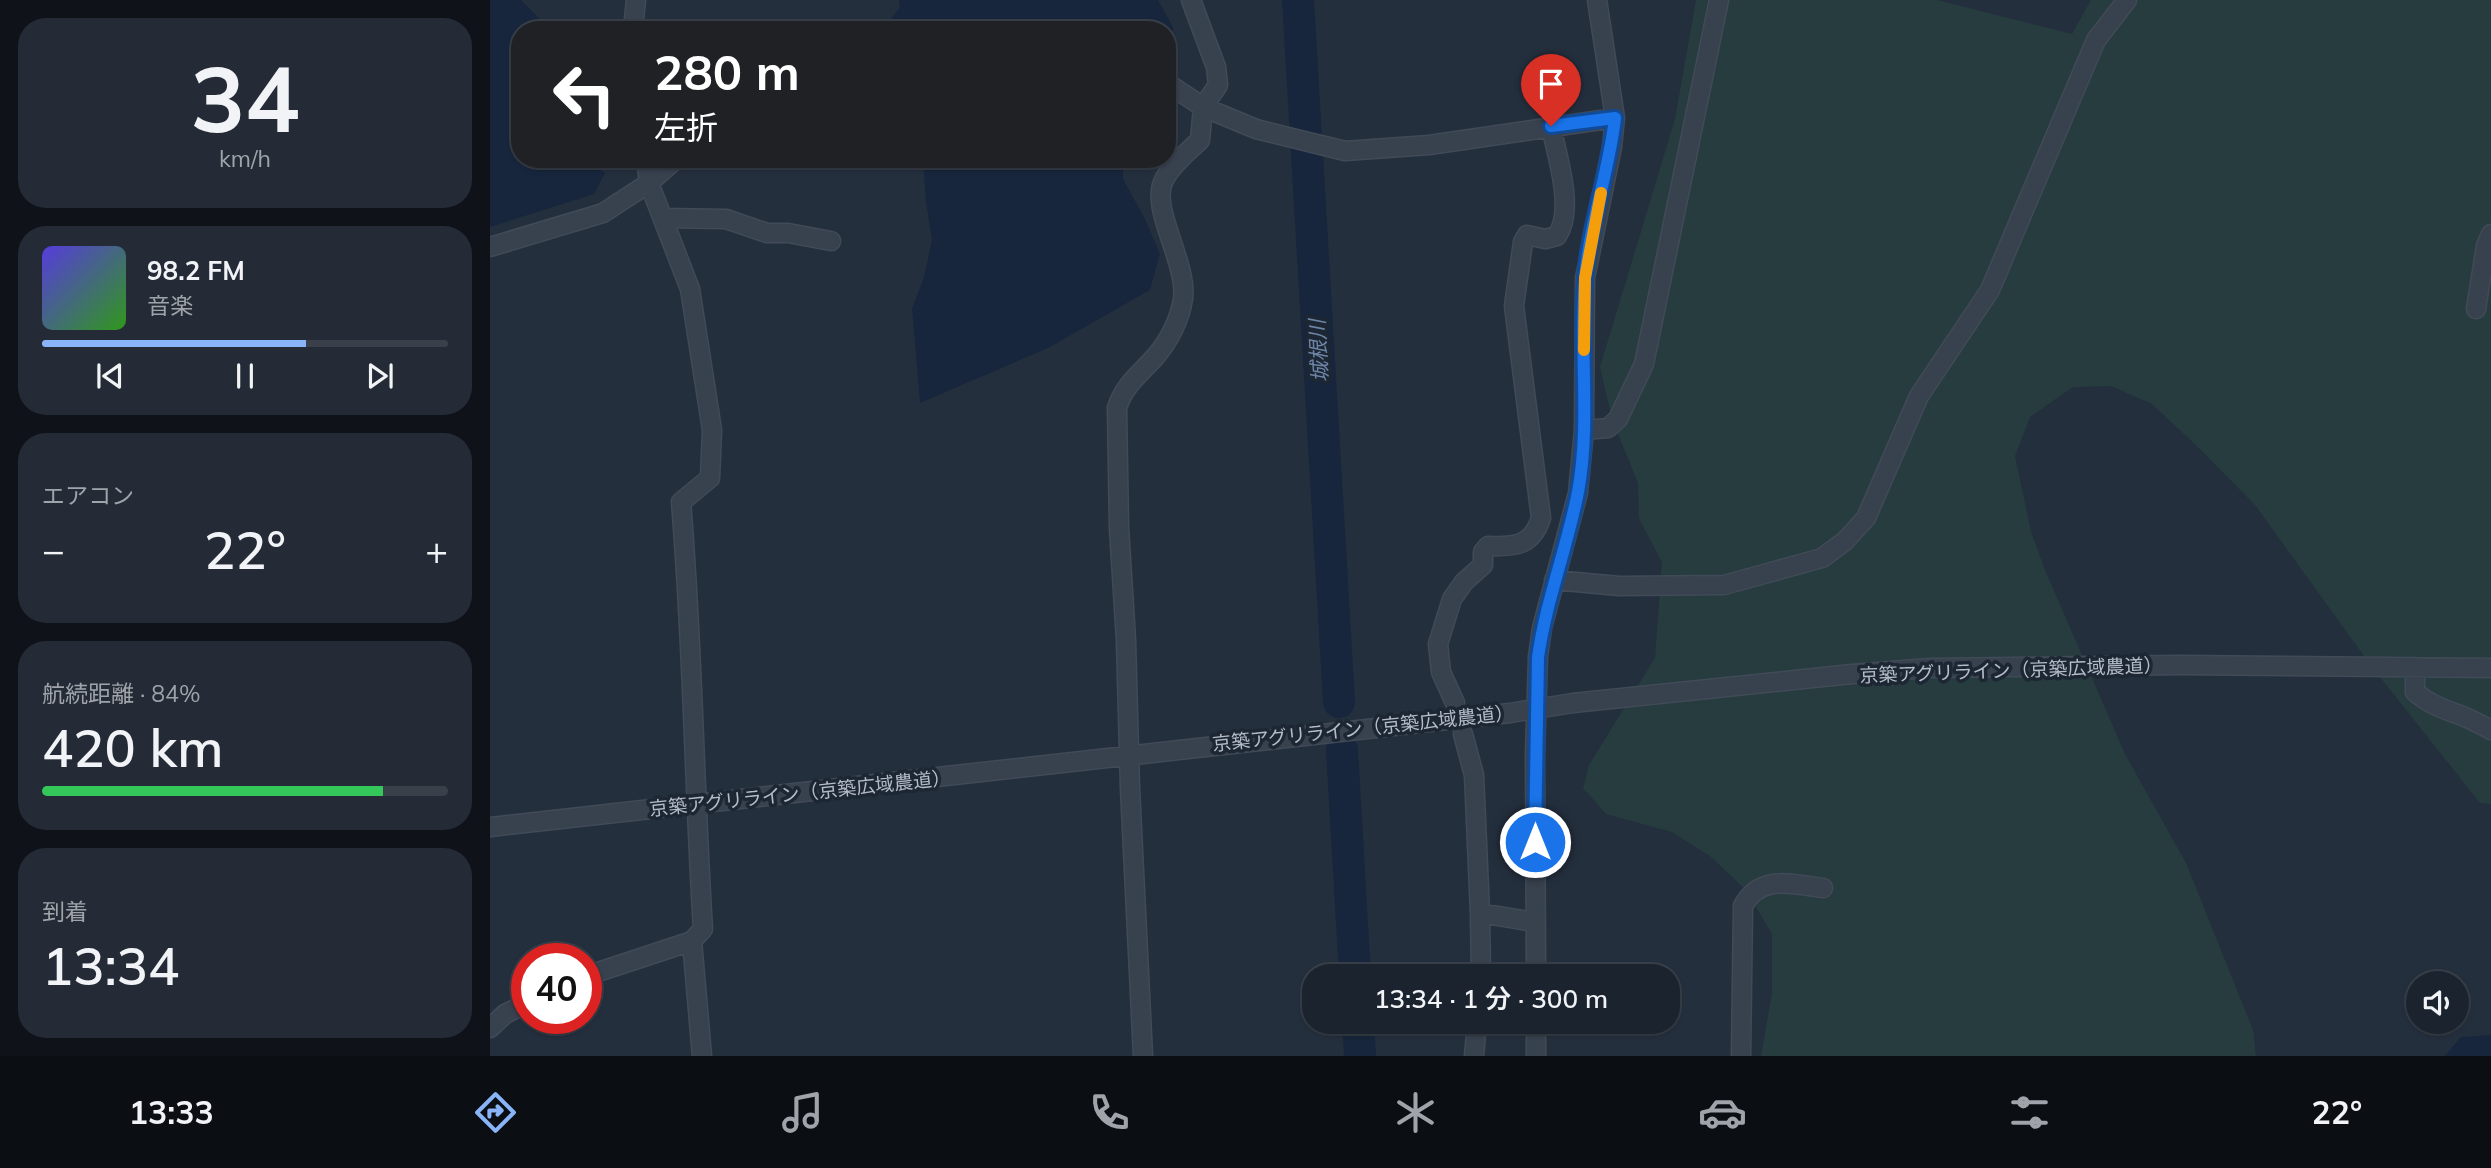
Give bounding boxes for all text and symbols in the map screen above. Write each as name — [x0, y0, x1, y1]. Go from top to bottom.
text: 34 — [190, 41, 300, 155]
text: 280 m — [654, 41, 800, 102]
icon: left — [539, 49, 630, 140]
pin — [1521, 54, 1581, 126]
icon: arrive — [1532, 65, 1570, 103]
text: 左折 — [654, 107, 718, 147]
text: km/h — [219, 144, 271, 173]
text: 98.2 FM — [147, 254, 245, 287]
text: 音楽 — [147, 291, 193, 320]
water label: 城根川 — [1303, 317, 1333, 383]
icon: previous — [91, 357, 129, 395]
icon: pause — [226, 357, 264, 395]
icon: next — [361, 357, 399, 395]
text: エアコン — [42, 481, 134, 510]
text: 22° — [204, 517, 286, 582]
text: − — [42, 526, 65, 574]
text: + — [425, 526, 448, 574]
street label: 京築アグリライン（京築広域農道） — [1859, 653, 2163, 687]
text: 航続距離 · 84% — [42, 679, 200, 708]
street label: 京築アグリライン（京築広域農道） — [1211, 700, 1515, 756]
text: 420 km — [42, 715, 223, 780]
street label: 京築アグリライン（京築広域農道） — [648, 765, 952, 821]
position arrow — [1498, 805, 1572, 879]
text: 到着 — [42, 897, 88, 926]
text: 13:34 — [42, 933, 179, 998]
speed limit sign: 40 — [511, 943, 602, 1034]
map controls — [2406, 971, 2469, 1034]
button: sound — [2406, 971, 2469, 1034]
text: 13:34 · 1 分 · 300 m — [1374, 982, 1608, 1015]
icon: directions — [471, 1088, 520, 1137]
icon: music — [778, 1088, 827, 1137]
icon: phone — [1085, 1088, 1134, 1137]
icon: climate — [1391, 1088, 1440, 1137]
icon: car — [1698, 1088, 1747, 1137]
icon: filters — [2005, 1088, 2054, 1137]
text: 13:33 — [129, 1092, 214, 1132]
text: 22° — [2312, 1092, 2362, 1132]

